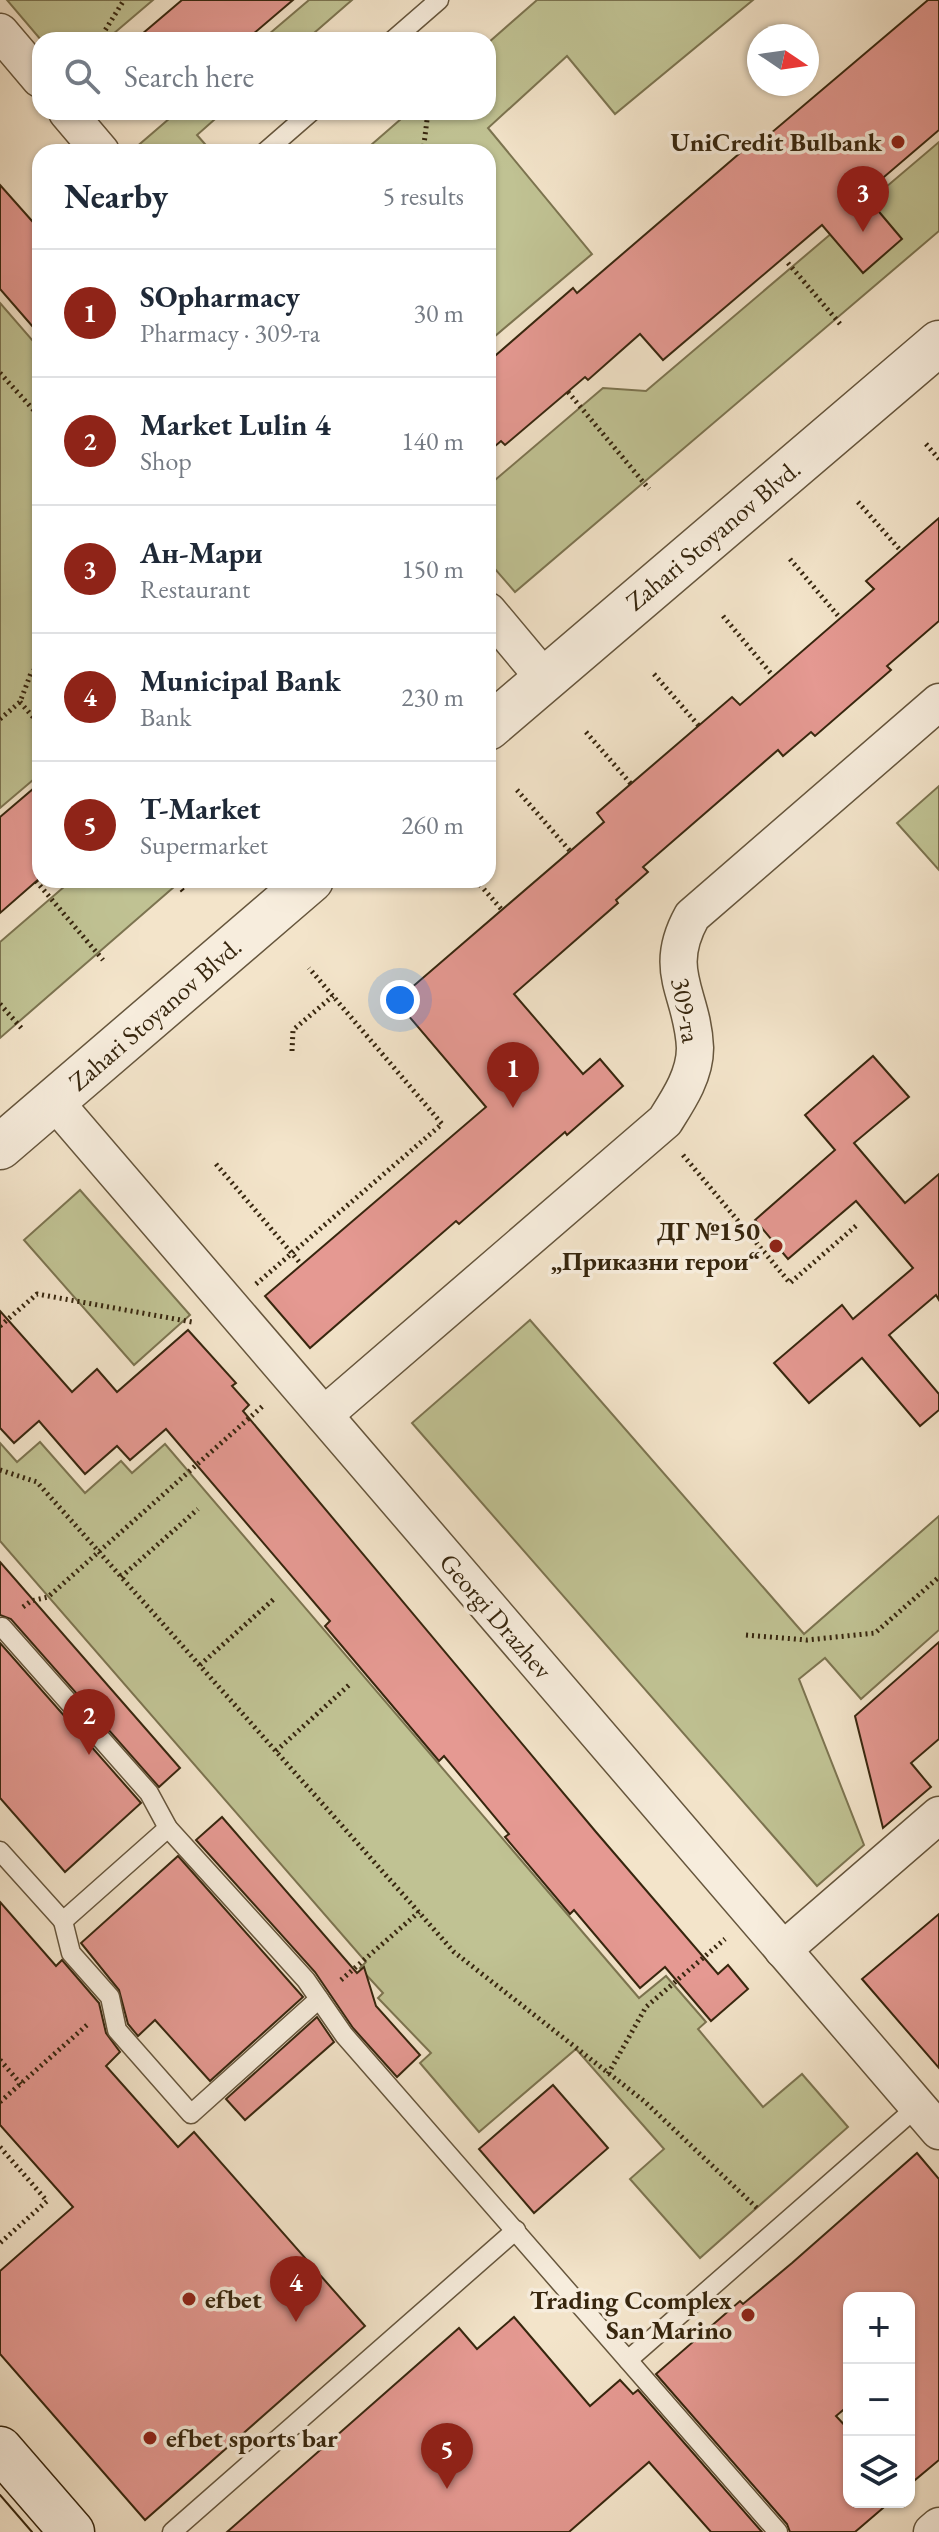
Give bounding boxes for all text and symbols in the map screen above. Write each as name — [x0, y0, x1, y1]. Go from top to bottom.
north arrow — [747, 24, 819, 96]
search box — [32, 32, 496, 120]
icon: search — [60, 54, 104, 98]
text: Search here — [124, 57, 254, 96]
place label: UniCredit Bulbank — [671, 125, 883, 159]
marker: UniCredit Bulbank — [889, 133, 907, 151]
pin: 3 — [837, 166, 889, 232]
text: Nearby — [64, 174, 168, 218]
text: 5 results — [383, 179, 464, 213]
text: SOpharmacy — [140, 277, 300, 316]
text: 1 — [83, 296, 97, 330]
text: 30 m — [414, 296, 464, 330]
text: Pharmacy · 309-та — [140, 316, 320, 350]
text: Market Lulin 4 — [140, 405, 331, 444]
text: 2 — [83, 424, 97, 458]
text: 140 m — [401, 424, 464, 458]
text: Shop — [140, 444, 192, 478]
street label: Zahari Stoyanov Blvd. — [619, 452, 807, 618]
text: Ан-Мари — [140, 533, 263, 572]
text: 3 — [83, 552, 97, 586]
text: 150 m — [401, 552, 464, 586]
text: Restaurant — [140, 572, 250, 606]
text: Municipal Bank — [140, 661, 341, 700]
text: 4 — [83, 680, 97, 714]
text: 230 m — [401, 680, 464, 714]
text: Bank — [140, 700, 192, 734]
text: T-Market — [140, 789, 260, 828]
text: 5 — [83, 808, 97, 842]
text: 260 m — [401, 808, 464, 842]
text: Supermarket — [140, 828, 268, 862]
street label: Zahari Stoyanov Blvd. — [62, 930, 248, 1098]
street label: 309-та — [664, 975, 709, 1046]
your location — [380, 980, 420, 1020]
pin: 1 — [487, 1042, 539, 1108]
place label: ДГ №150 „Приказни герои“ — [550, 1214, 760, 1278]
marker: ДГ №150 „Приказни герои“ — [767, 1237, 785, 1255]
street label: Georgi Drazhev — [432, 1546, 560, 1687]
pin: 2 — [63, 1689, 115, 1755]
pin: 4 — [270, 2256, 322, 2322]
place label: efbet — [205, 2282, 262, 2316]
place label: Trading Ccomplex San Marino — [530, 2283, 732, 2347]
marker: efbet — [180, 2290, 198, 2308]
map controls — [843, 2292, 915, 2508]
button: + — [843, 2292, 915, 2364]
marker: Trading Ccomplex San Marino — [739, 2306, 757, 2324]
button: − — [843, 2364, 915, 2436]
place label: efbet sports bar — [166, 2421, 338, 2455]
pin: 5 — [421, 2423, 473, 2489]
marker: efbet sports bar — [141, 2429, 159, 2447]
button: layers — [843, 2436, 915, 2508]

